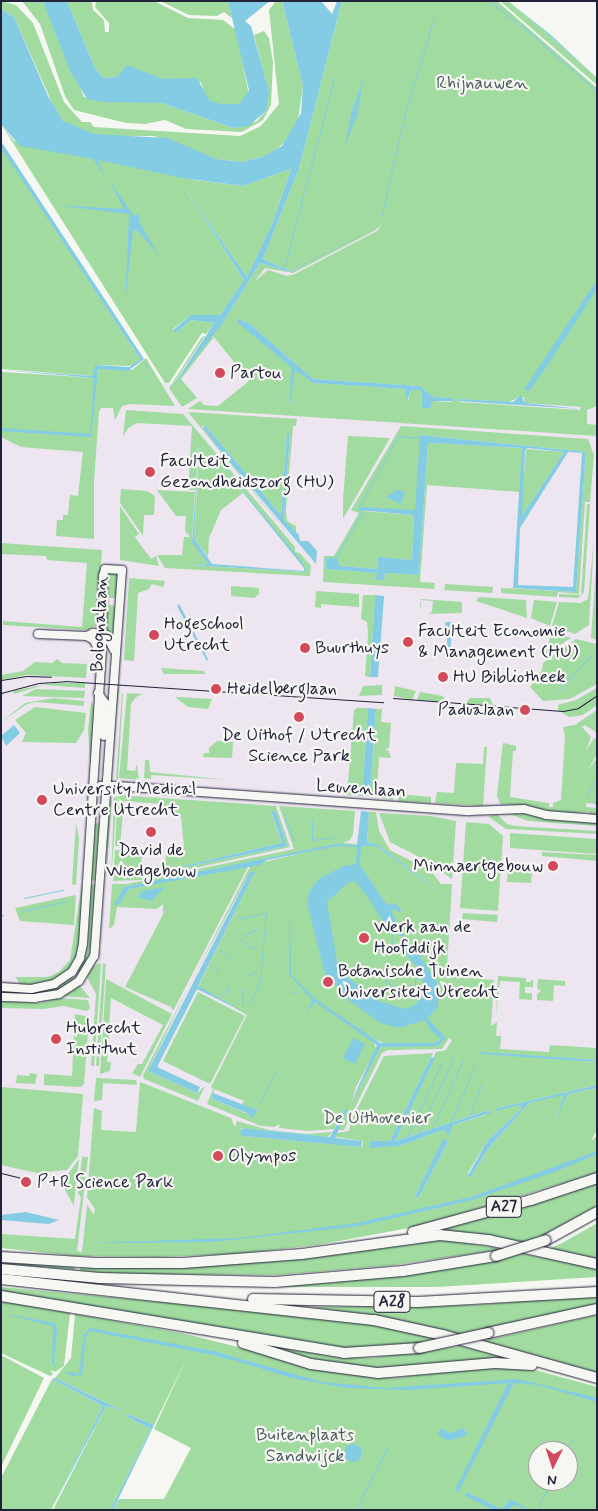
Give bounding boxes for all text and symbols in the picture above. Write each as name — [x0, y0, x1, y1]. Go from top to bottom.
park label: Rhijnauwen — [436, 72, 528, 94]
place label: Partou — [230, 362, 282, 384]
marker: Partou — [214, 367, 226, 379]
place label: Faculteit Gezondheidszorg (HU) — [160, 451, 334, 494]
marker: Faculteit Gezondheidszorg (HU) — [144, 466, 156, 478]
street label: Bolognalaan — [87, 576, 113, 672]
place label: Hogeschool Utrecht — [164, 614, 244, 656]
place label: Faculteit Economie & Management (HU) — [418, 621, 578, 664]
marker: Hogeschool Utrecht — [148, 629, 160, 641]
marker: Faculteit Economie & Management (HU) — [402, 636, 414, 648]
place label: Buurthuys — [315, 637, 389, 659]
marker: Buurthuys — [299, 642, 311, 654]
place label: HU Bibliotheek — [453, 666, 567, 688]
marker: HU Bibliotheek — [437, 671, 449, 683]
place label: Heidelberglaan — [227, 678, 337, 700]
marker: Heidelberglaan — [209, 682, 223, 696]
place label: Padualaan — [438, 699, 514, 721]
marker: Padualaan — [518, 703, 532, 717]
marker: De Uithof / Utrecht Science Park — [293, 711, 305, 723]
place label: De Uithof / Utrecht Science Park — [221, 725, 377, 768]
street label: Leuvenlaan — [315, 775, 407, 803]
place label: University Medical Centre Utrecht — [53, 779, 196, 822]
marker: University Medical Centre Utrecht — [35, 793, 49, 807]
marker: David de Wiedgebouw — [145, 826, 157, 838]
place label: David de Wiedgebouw — [106, 840, 196, 882]
place label: Minnaertgebouw — [413, 855, 543, 877]
marker: Minnaertgebouw — [547, 860, 559, 872]
place label: Werk aan de Hoofddijk — [374, 917, 469, 960]
marker: Werk aan de Hoofddijk — [358, 932, 370, 944]
place label: Botanische Tuinen Universiteit Utrecht — [338, 961, 502, 1004]
marker: Botanische Tuinen Universiteit Utrecht — [322, 976, 334, 988]
place label: Hubrecht Instituut — [66, 1018, 142, 1060]
marker: Hubrecht Instituut — [50, 1033, 62, 1045]
park label: De Uithovenier — [323, 1107, 431, 1129]
place label: Olympos — [228, 1145, 296, 1167]
marker: Olympos — [212, 1150, 224, 1162]
place label: P+R Science Park — [37, 1171, 176, 1193]
marker: P+R Science Park — [19, 1175, 33, 1189]
road number: A27 — [485, 1194, 523, 1220]
road number: A28 — [373, 1288, 411, 1315]
park label: Buitenplaats Sandwijck — [256, 1425, 354, 1468]
north arrow — [528, 1441, 578, 1491]
text: N — [547, 1471, 557, 1489]

